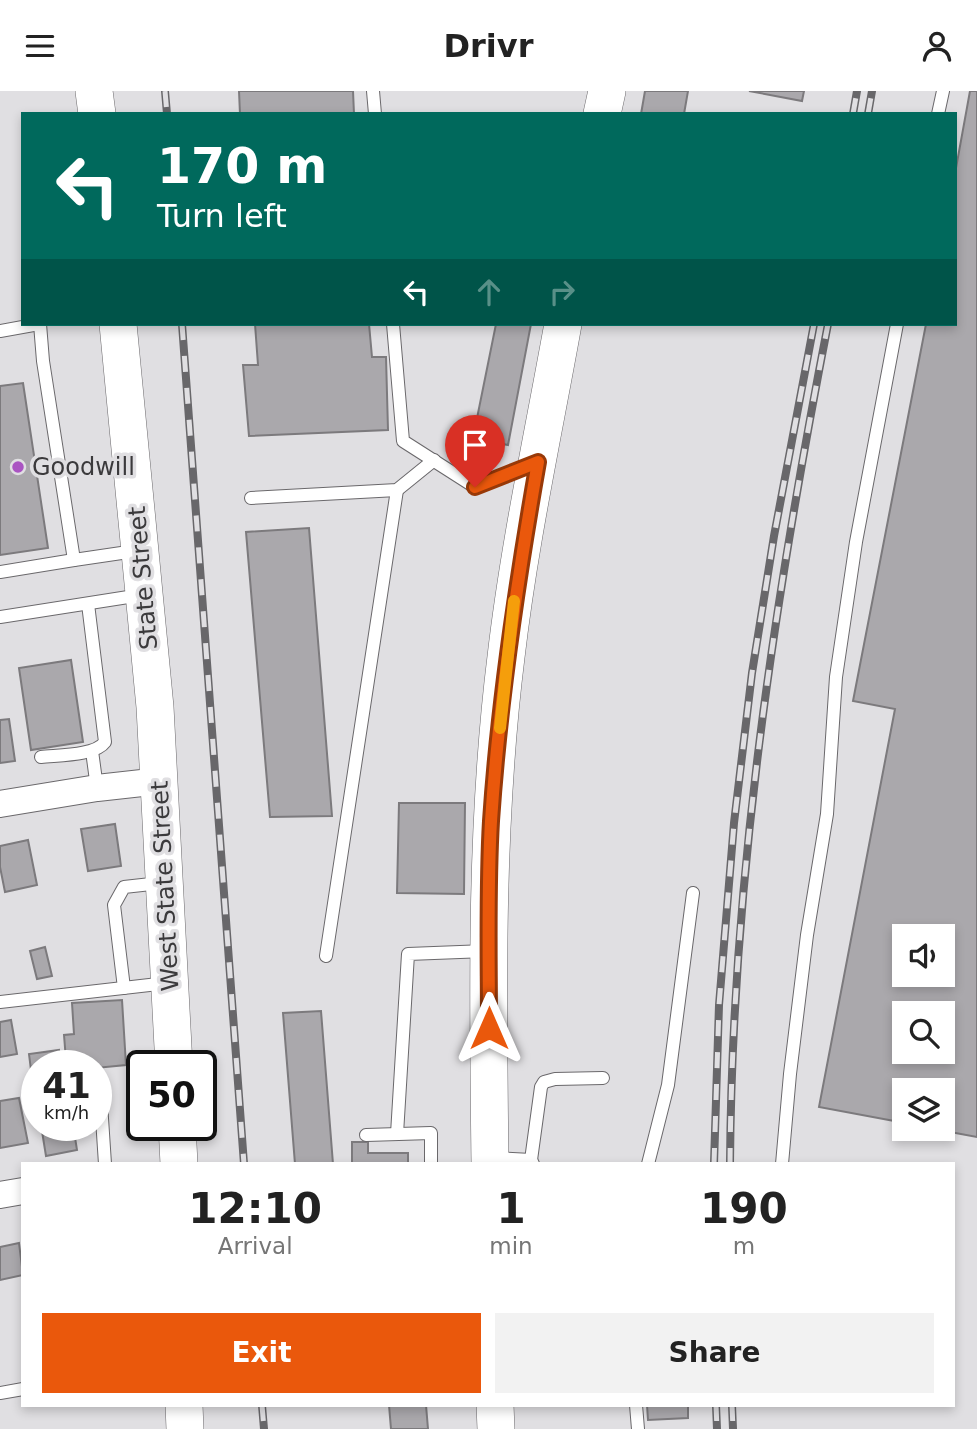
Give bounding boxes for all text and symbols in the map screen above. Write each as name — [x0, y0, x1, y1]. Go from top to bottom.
icon: menu — [21, 27, 59, 65]
text: Drivr — [444, 27, 533, 65]
icon: person — [918, 27, 956, 65]
text: 170 m — [157, 138, 327, 195]
icon: left — [42, 140, 133, 231]
text: Turn left — [157, 197, 287, 235]
icon: left — [397, 273, 435, 311]
icon: ahead — [470, 273, 508, 311]
icon: right — [543, 273, 581, 311]
pin — [445, 415, 505, 487]
icon: arrive — [456, 426, 494, 464]
place label: Goodwill — [32, 453, 135, 481]
marker: Goodwill — [10, 459, 26, 475]
street label: State Street — [123, 505, 163, 651]
street label: West State Street — [146, 780, 184, 992]
map controls — [892, 924, 955, 1141]
button: sound — [892, 924, 955, 987]
position arrow — [452, 991, 526, 1065]
button: search — [892, 1001, 955, 1064]
speed limit sign: 50 — [126, 1050, 217, 1141]
text: 41 — [42, 1066, 91, 1106]
button: layers — [892, 1078, 955, 1141]
text: km/h — [44, 1102, 89, 1123]
text: 12:10 — [188, 1184, 322, 1233]
text: 1 — [496, 1184, 526, 1233]
text: 190 — [700, 1184, 788, 1233]
text: Arrival — [218, 1233, 293, 1259]
text: min — [489, 1233, 533, 1259]
text: m — [733, 1233, 755, 1259]
button: Exit — [42, 1313, 481, 1393]
button: Share — [495, 1313, 934, 1393]

